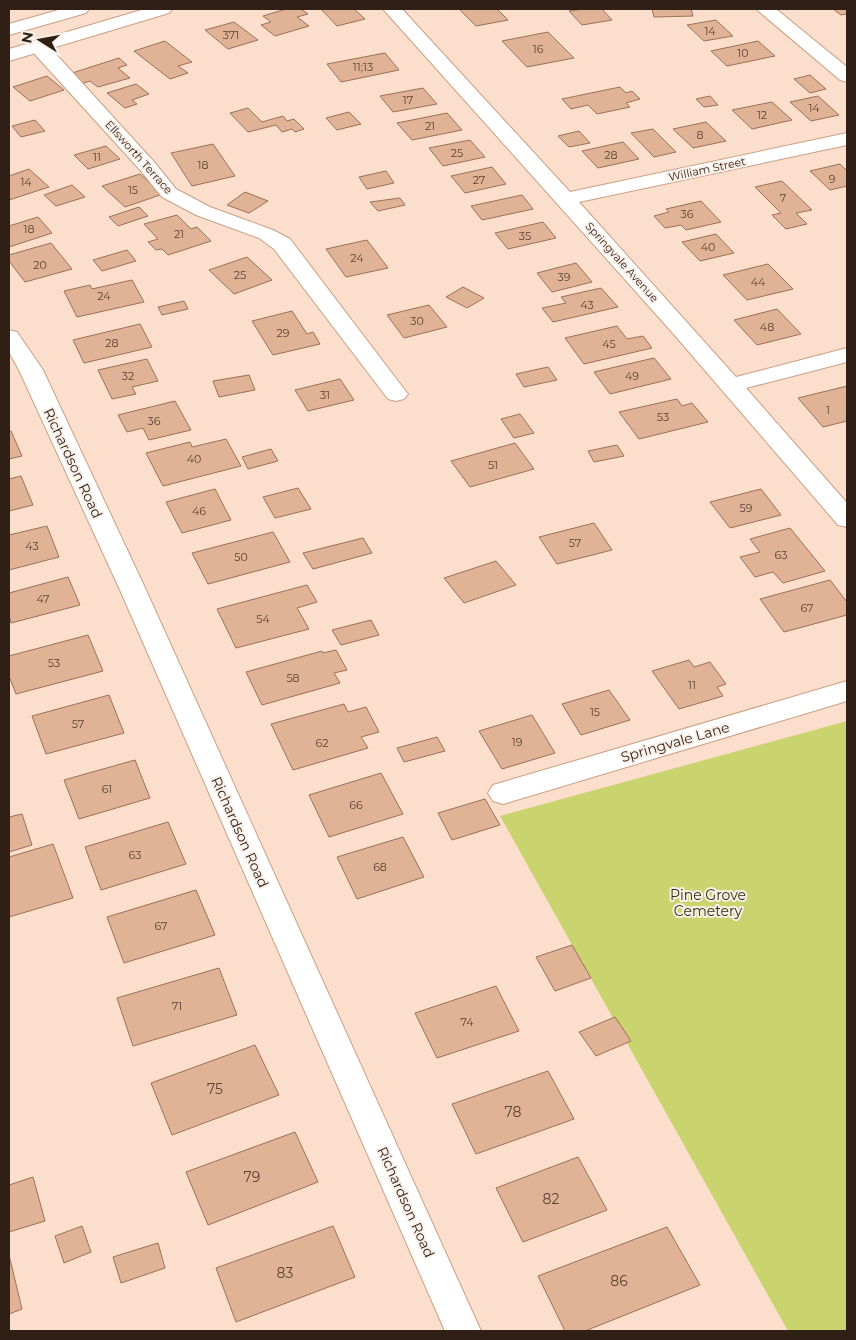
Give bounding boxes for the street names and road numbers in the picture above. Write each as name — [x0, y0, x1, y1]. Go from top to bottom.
street label: Ellsworth Terrace — [102, 117, 176, 197]
street label: William Street — [667, 154, 747, 184]
street label: Springvale Avenue — [582, 219, 662, 305]
street label: Richardson Road — [40, 405, 106, 521]
street label: Springvale Lane — [619, 718, 731, 766]
street label: Richardson Road — [207, 774, 273, 890]
street label: Richardson Road — [373, 1144, 439, 1260]

